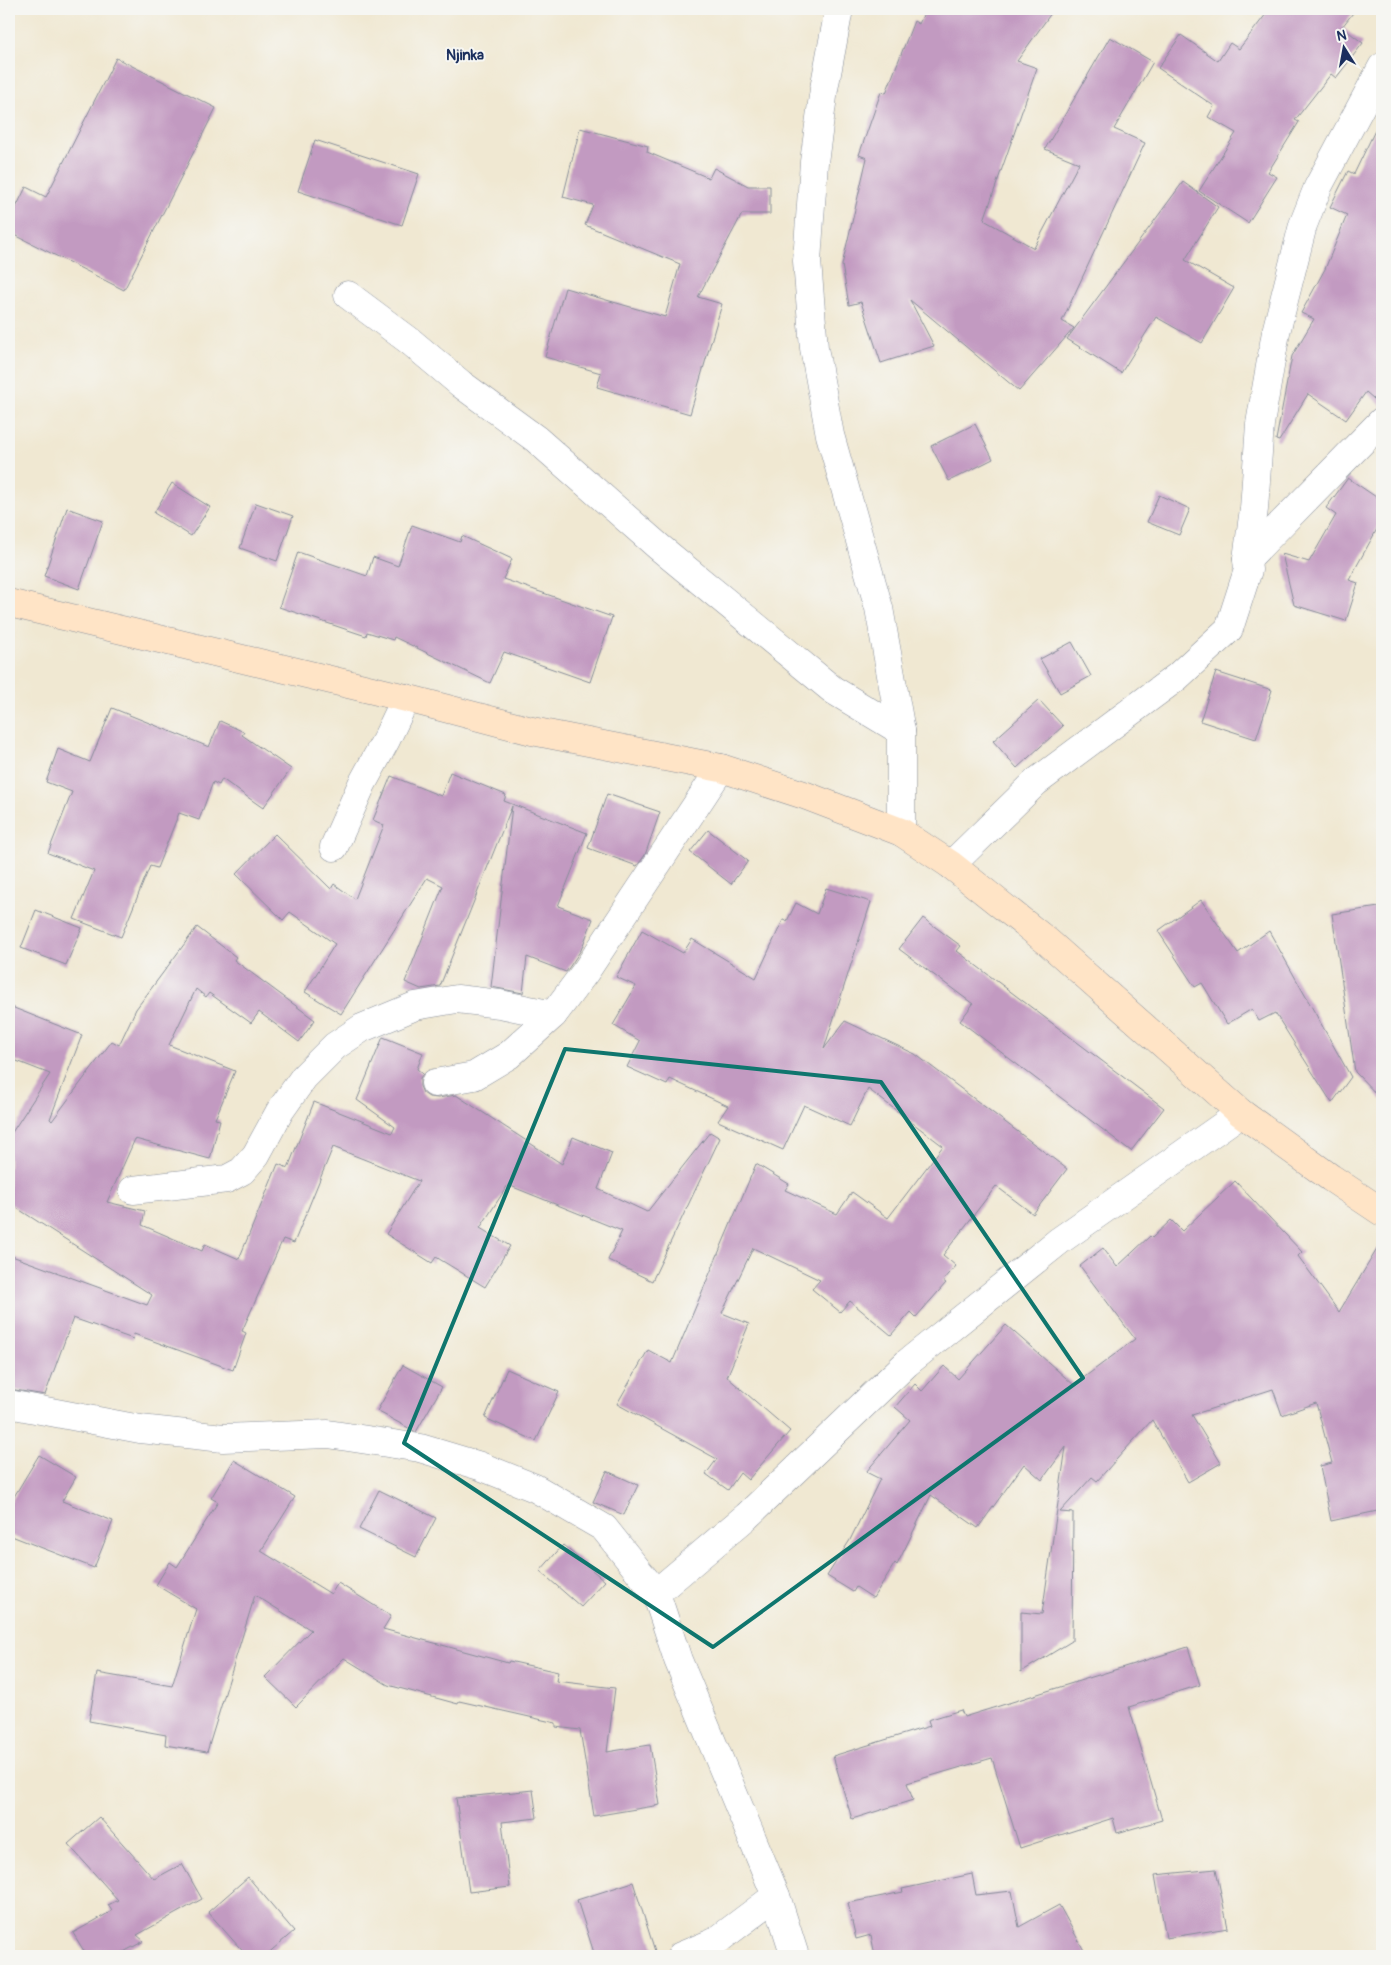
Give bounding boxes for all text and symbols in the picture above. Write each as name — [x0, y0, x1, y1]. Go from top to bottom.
north arrow — [1318, 22, 1368, 72]
text: N — [1335, 26, 1348, 45]
district label: Njinka — [446, 46, 484, 65]

